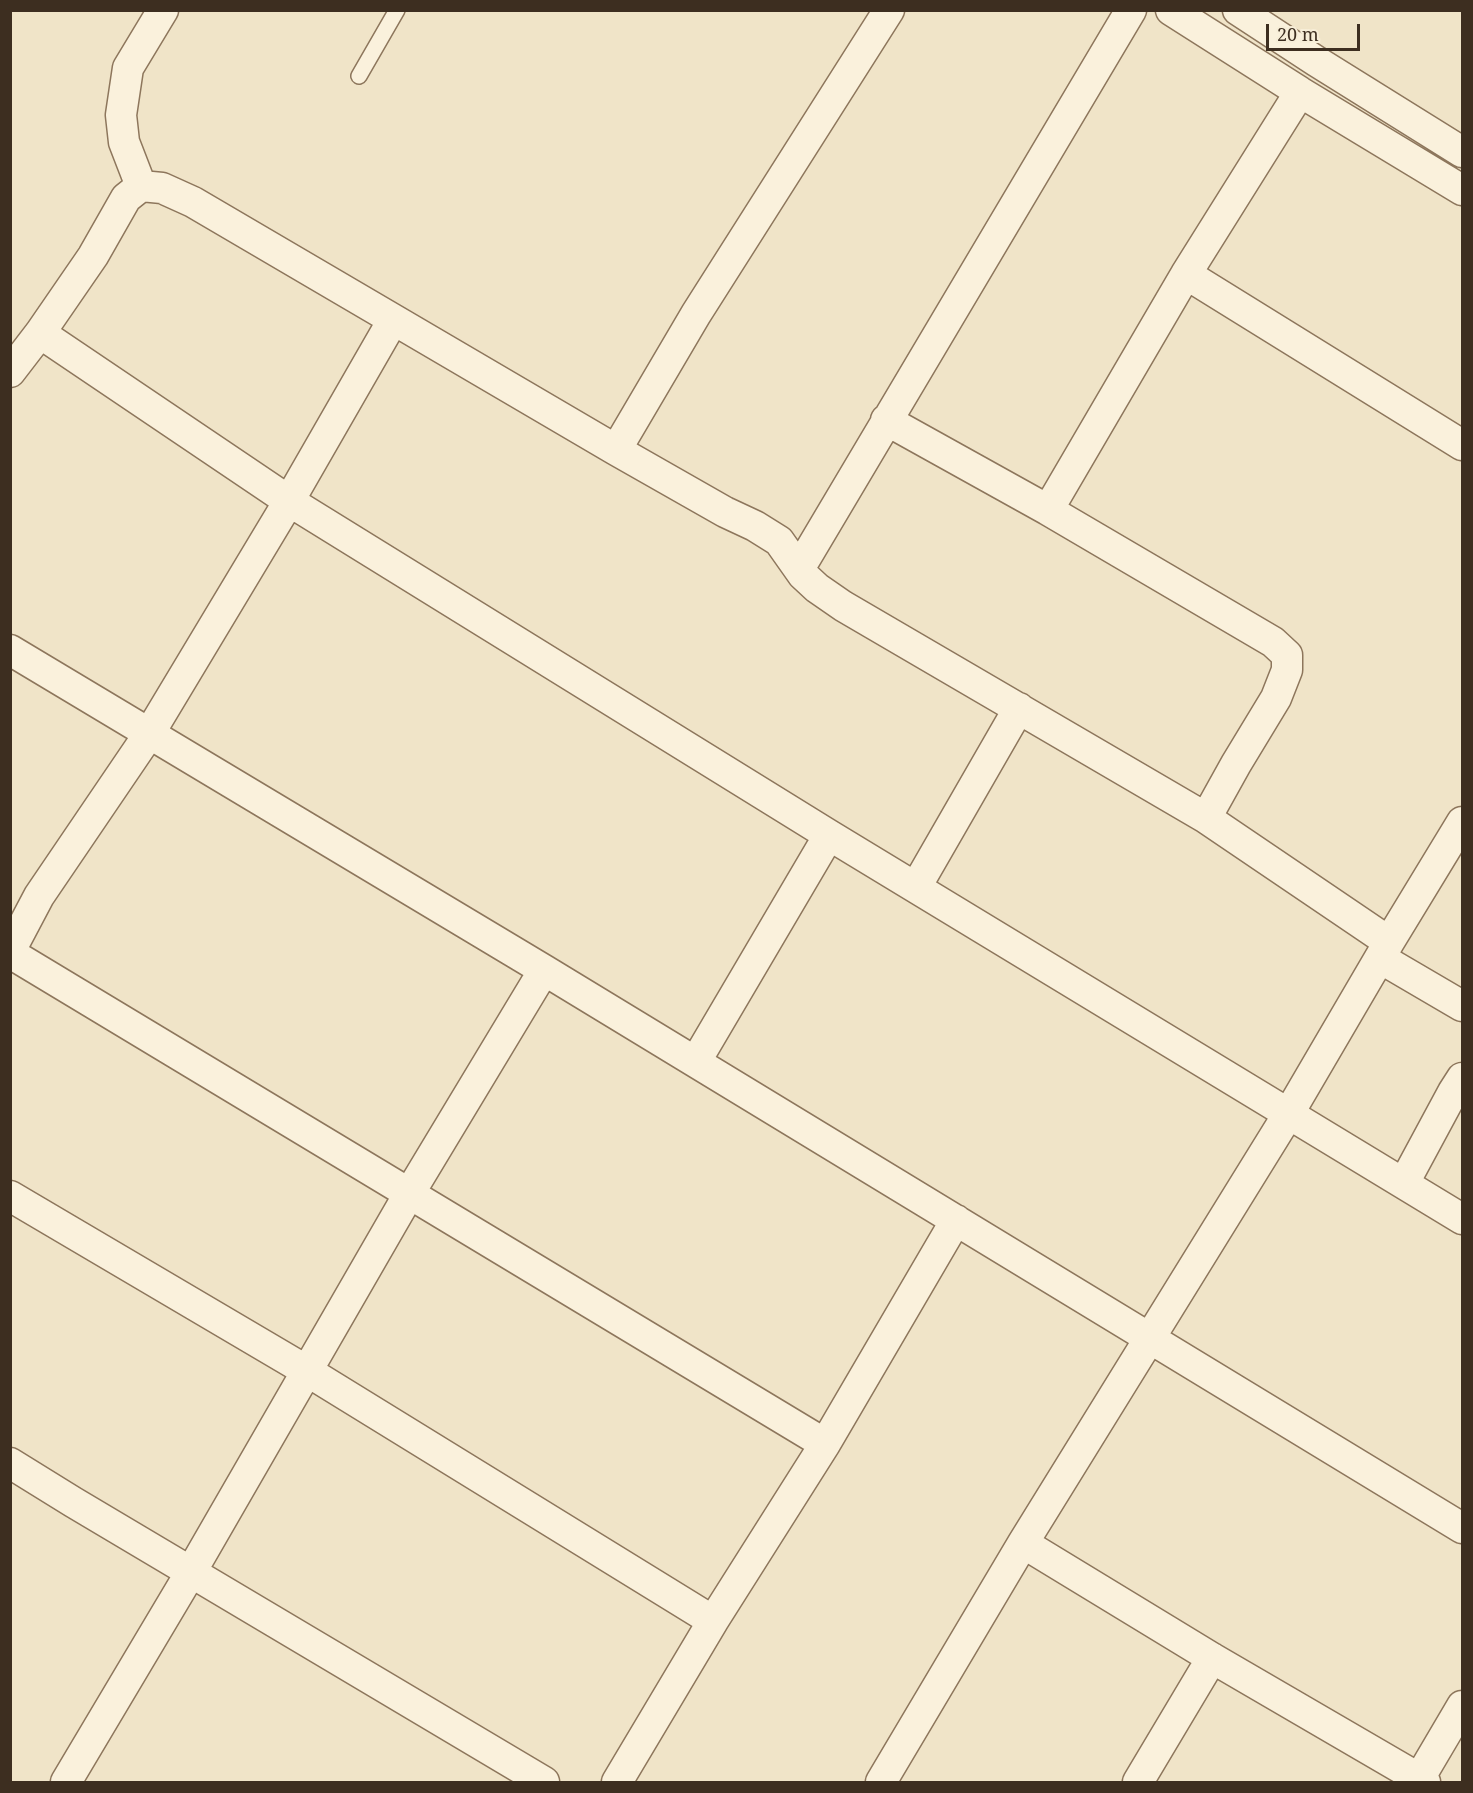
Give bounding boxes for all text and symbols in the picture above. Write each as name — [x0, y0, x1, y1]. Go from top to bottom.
scale bar — [1269, 12, 1364, 50]
text: 20 m — [1277, 22, 1319, 46]

